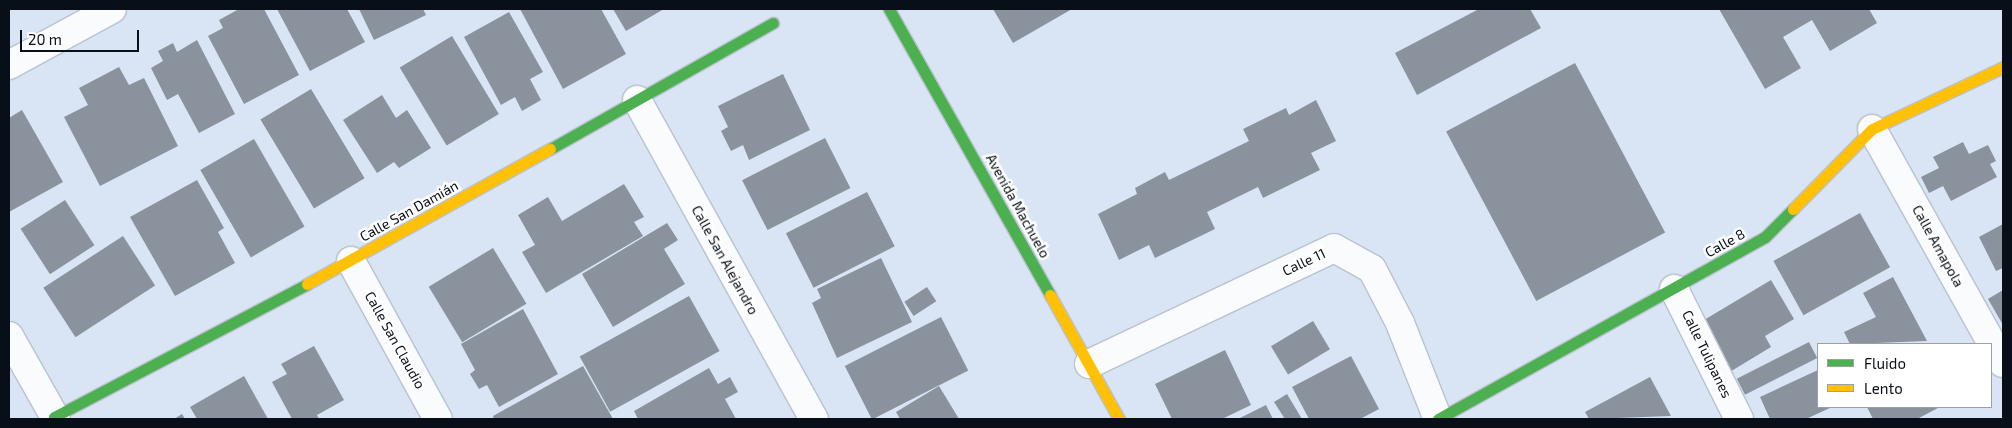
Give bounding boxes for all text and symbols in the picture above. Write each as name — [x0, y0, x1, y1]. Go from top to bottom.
scale bar — [22, 20, 141, 52]
text: 20 m — [28, 30, 62, 48]
street label: Avenida Machuelo — [982, 151, 1054, 261]
street label: Calle San Damián — [357, 177, 461, 245]
street label: Calle San Alejandro — [688, 202, 762, 318]
street label: Calle Amapola — [1909, 202, 1967, 290]
street label: Calle 8 — [1702, 225, 1748, 261]
street label: Calle 11 — [1280, 245, 1328, 279]
street label: Calle San Claudio — [361, 288, 429, 392]
street label: Calle Tulipanes — [1678, 307, 1736, 401]
legend — [1817, 343, 1992, 408]
text: Fluido — [1864, 354, 1906, 372]
text: Lento — [1864, 379, 1903, 397]

